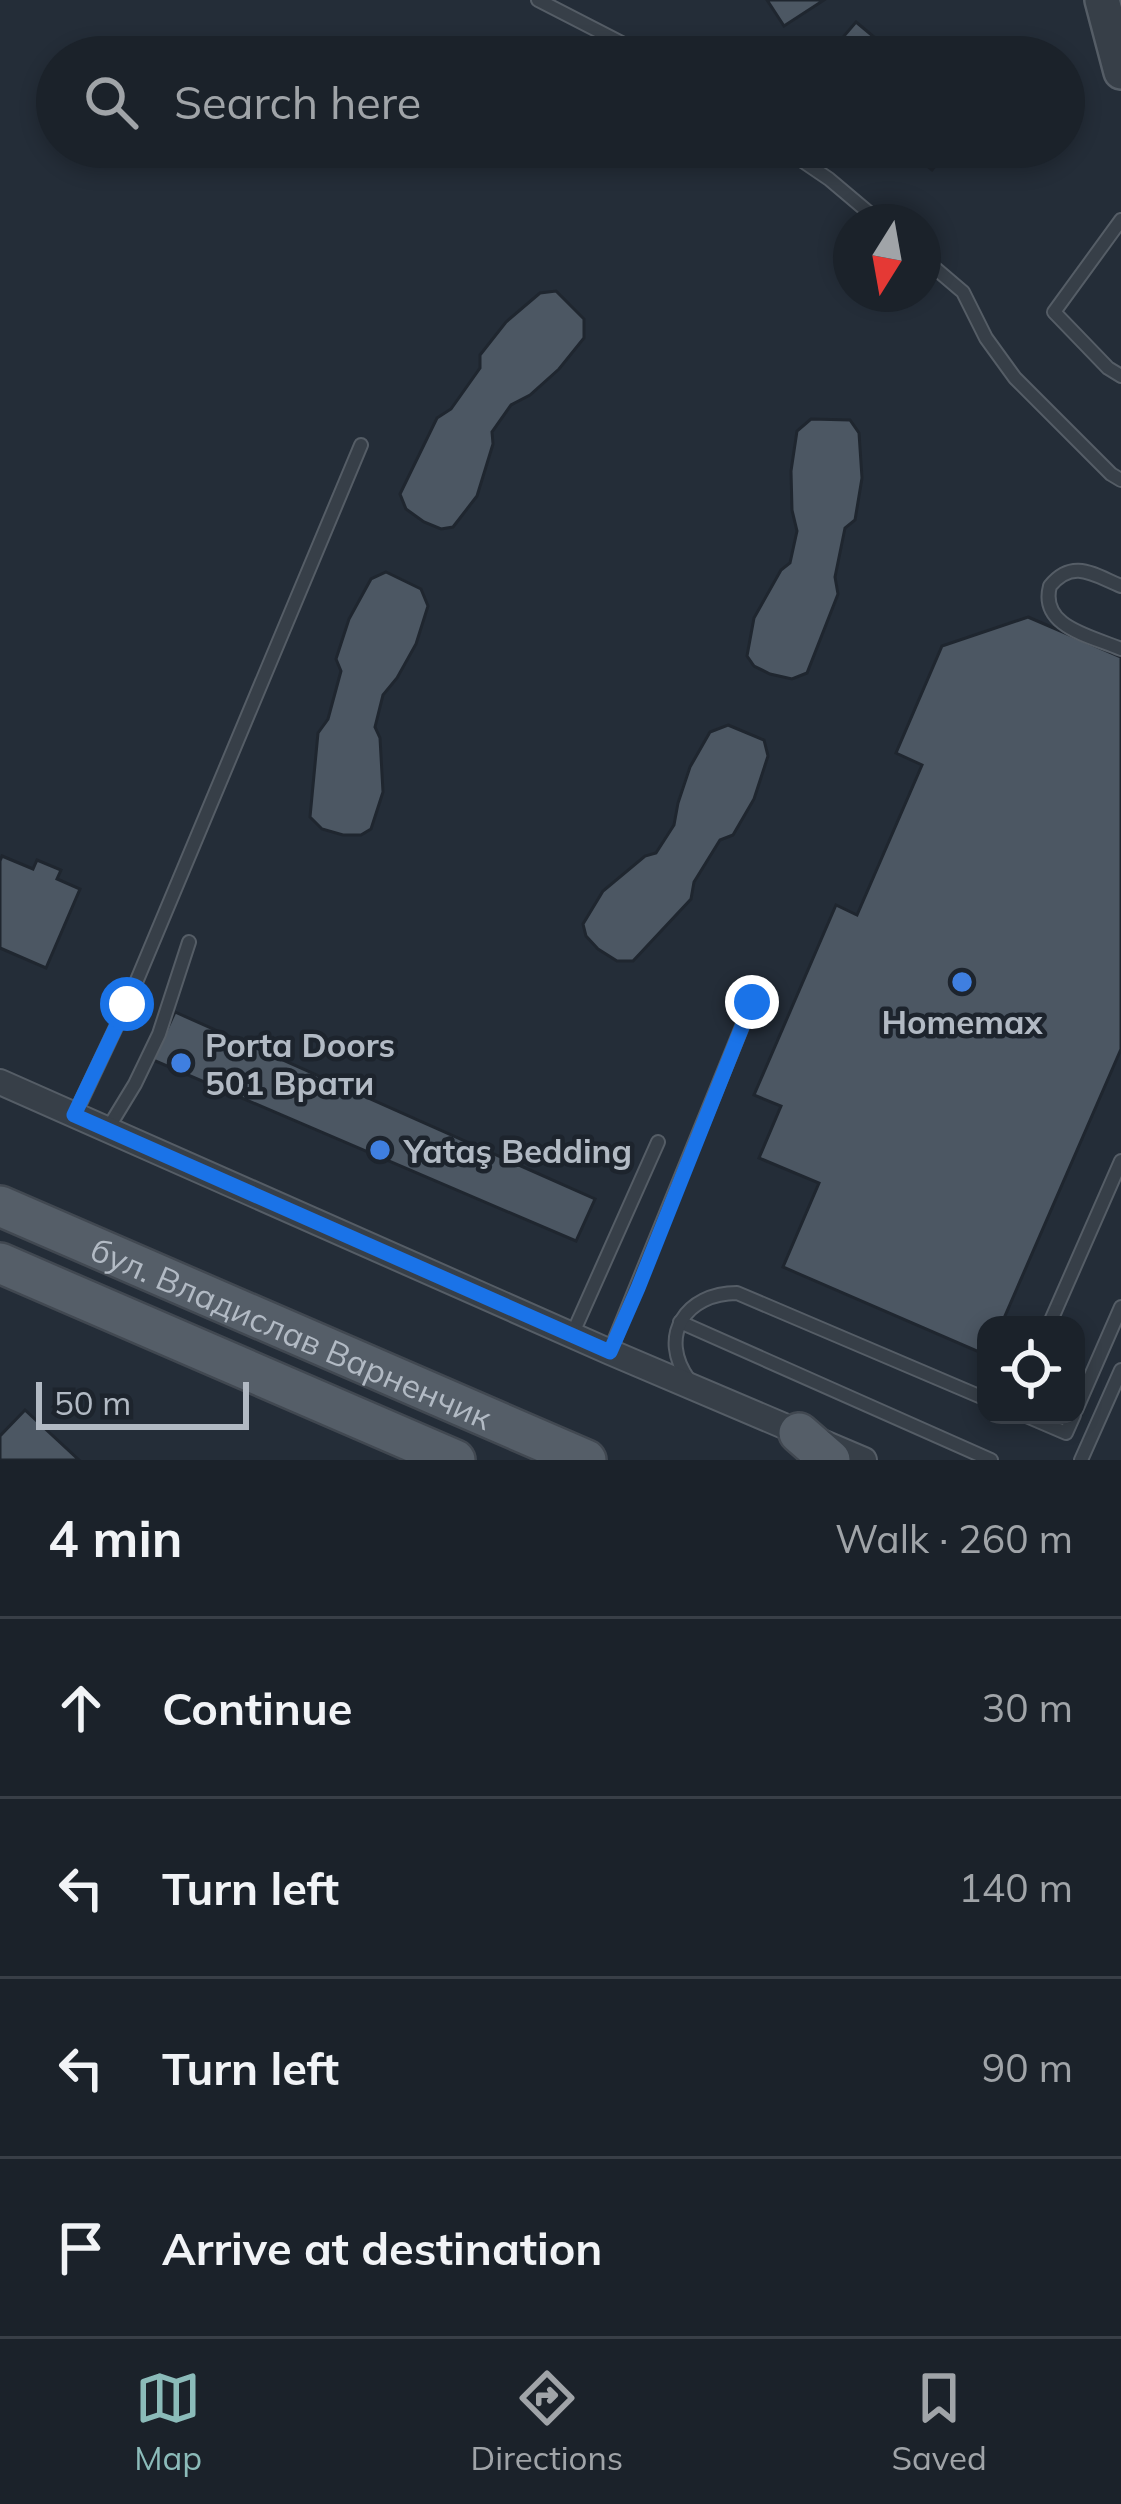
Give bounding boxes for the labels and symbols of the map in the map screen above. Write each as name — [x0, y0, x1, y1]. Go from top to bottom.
north arrow — [833, 204, 941, 312]
marker: Homemax — [949, 969, 975, 995]
route end — [725, 975, 779, 1029]
route start — [100, 977, 154, 1031]
place label: Homemax — [881, 1001, 1043, 1042]
place label: Porta Doors 501 Врати — [205, 1024, 395, 1103]
marker: Porta Doors 501 Врати — [168, 1050, 194, 1076]
place label: Yataş Bedding — [403, 1130, 632, 1171]
marker: Yataş Bedding — [367, 1137, 393, 1163]
street label: бул. Владислав Варненчик — [85, 1228, 499, 1437]
scale bar — [36, 1376, 249, 1429]

